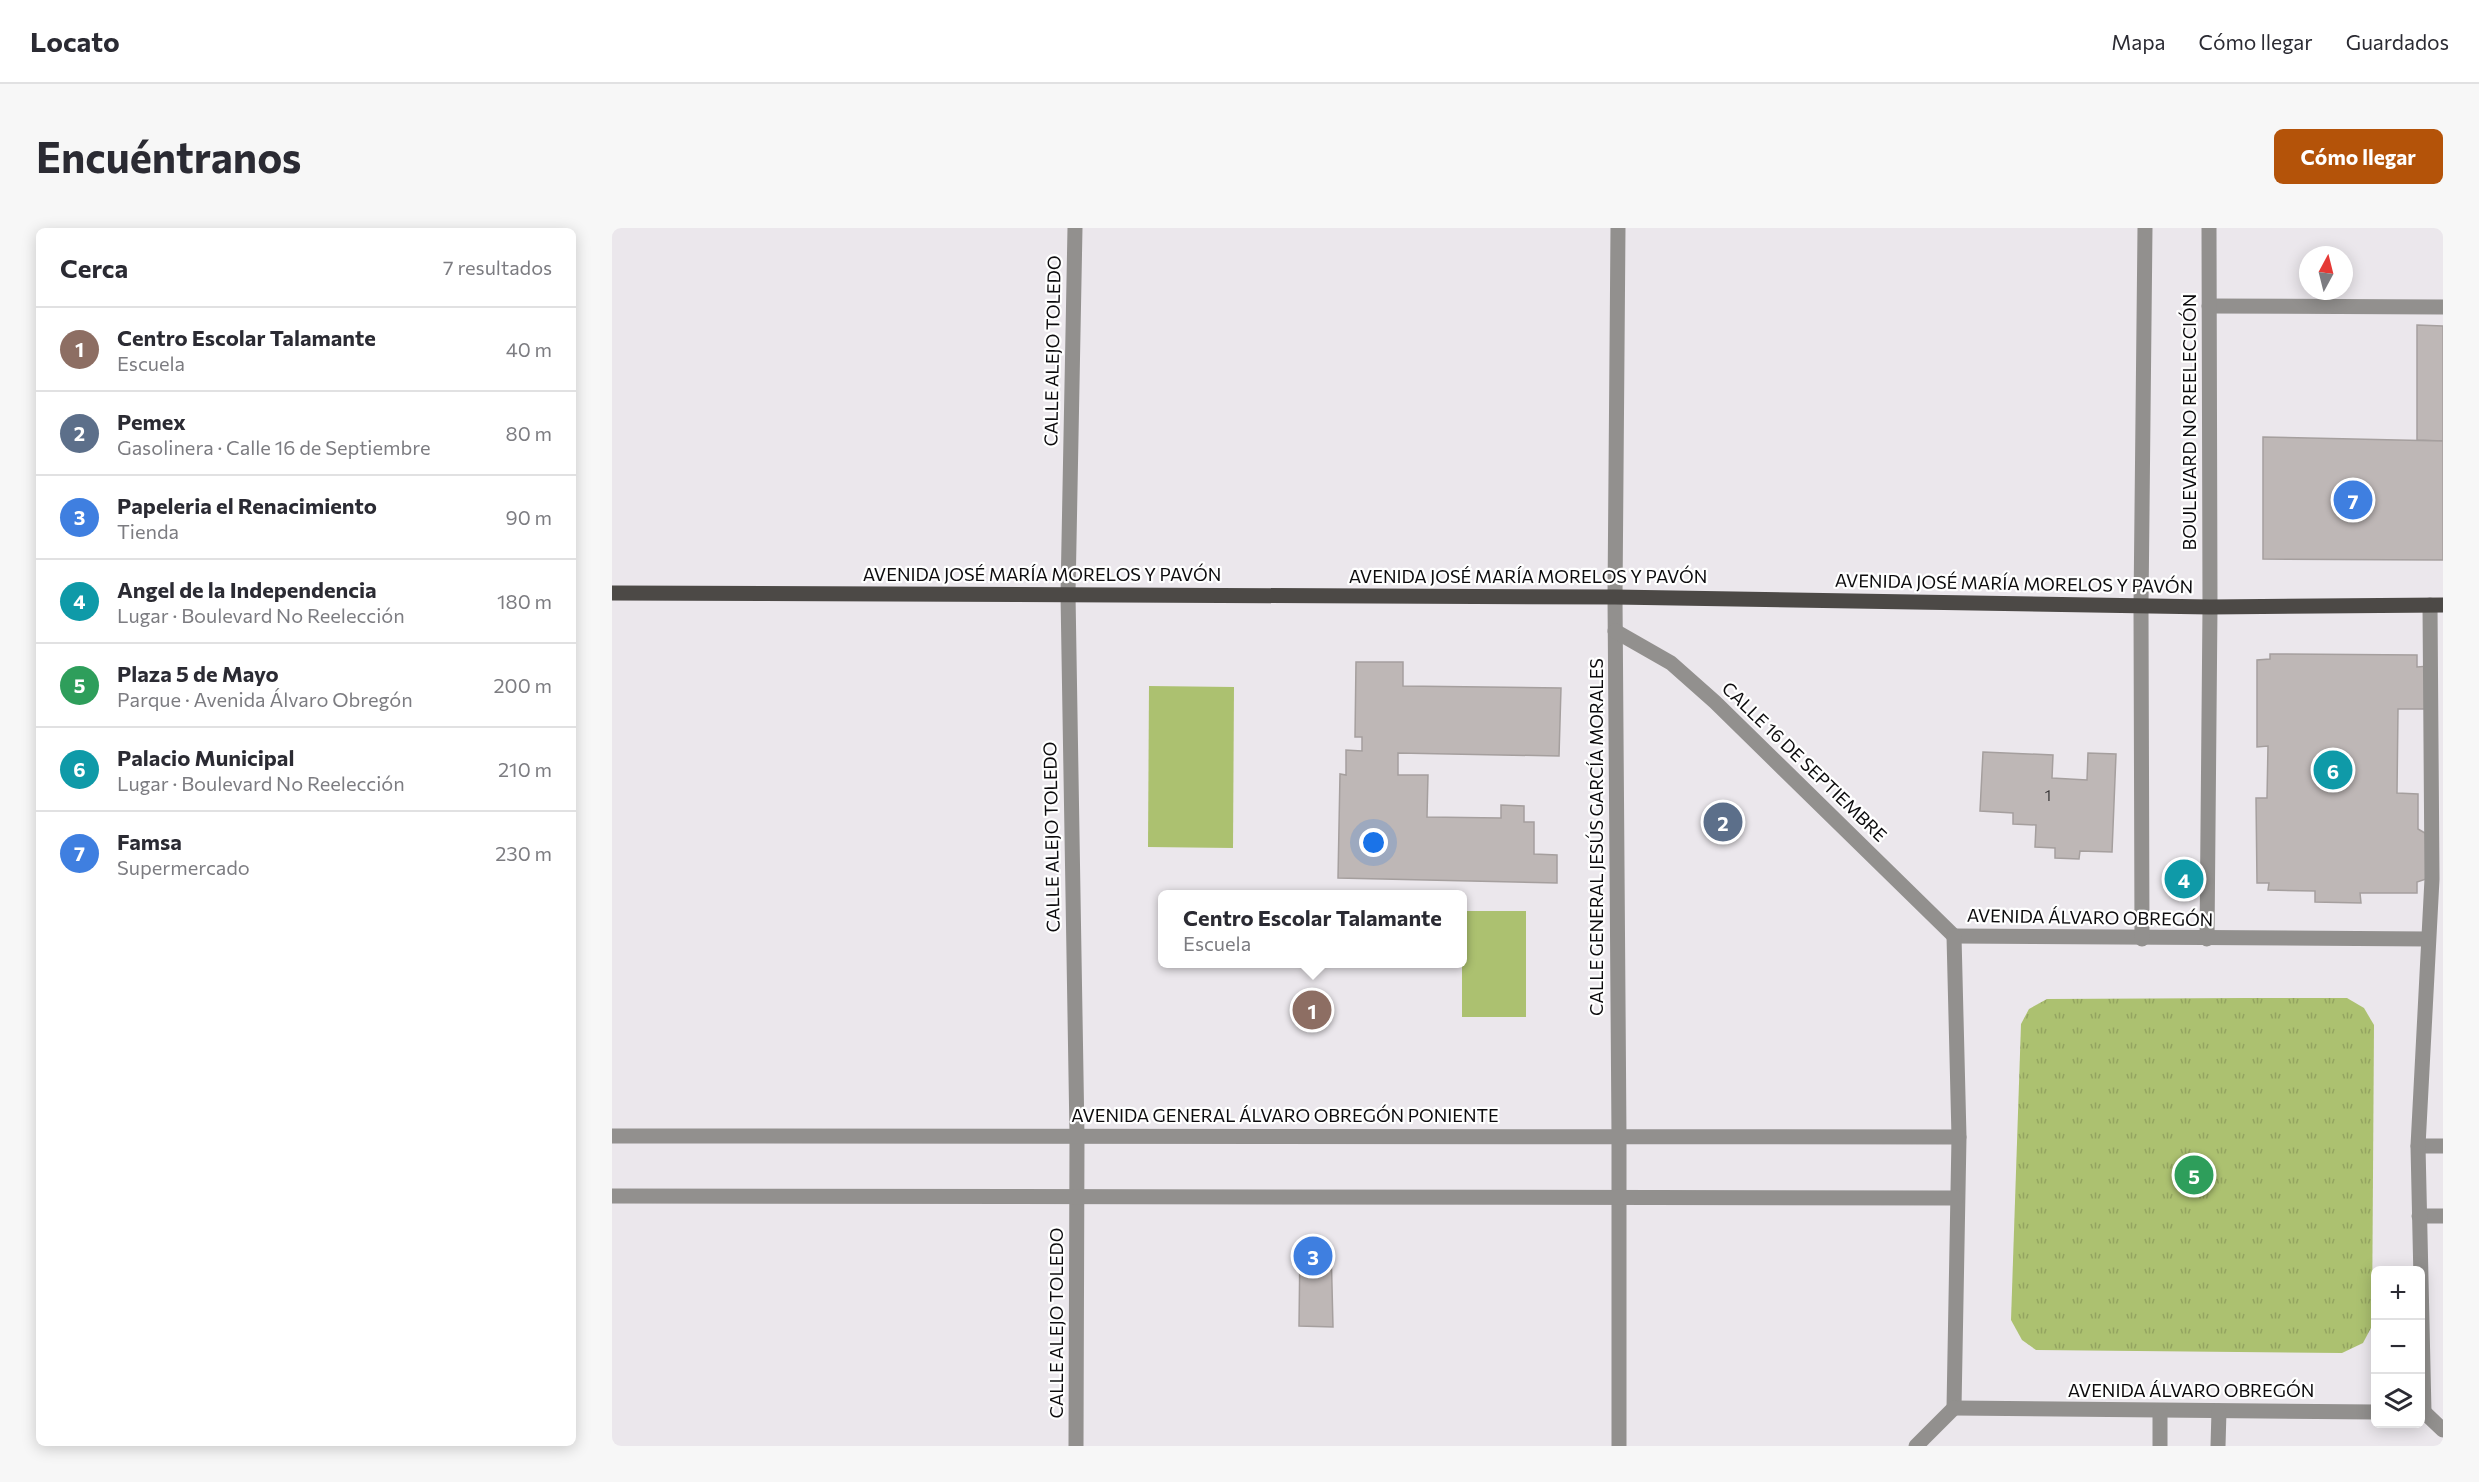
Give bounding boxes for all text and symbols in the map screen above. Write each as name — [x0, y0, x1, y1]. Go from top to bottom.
text: Locato — [30, 24, 120, 58]
text: Mapa — [2111, 29, 2166, 54]
text: Cómo llegar — [2199, 29, 2313, 54]
text: Guardados — [2346, 29, 2449, 54]
button: Cómo llegar — [2274, 129, 2443, 184]
text: Encuéntranos — [36, 130, 301, 182]
north arrow — [2299, 246, 2353, 300]
text: Cerca — [60, 252, 128, 283]
text: 7 resultados — [443, 255, 552, 279]
street label: CALLE ALEJO TOLEDO — [1039, 255, 1065, 447]
street label: BOULEVARD NO REELECCIÓN — [2178, 294, 2200, 550]
text: Centro Escolar Talamante — [117, 324, 376, 351]
text: 1 — [75, 337, 84, 361]
text: 40 m — [506, 337, 552, 361]
text: Escuela — [117, 351, 185, 375]
text: Pemex — [117, 408, 186, 435]
text: 2 — [74, 421, 85, 445]
text: 80 m — [506, 421, 552, 445]
text: Gasolinera · Calle 16 de Septiembre — [117, 435, 431, 459]
pin: 7 — [2334, 478, 2372, 522]
text: Papeleria el Renacimiento — [117, 492, 377, 519]
text: 3 — [74, 505, 85, 529]
text: 90 m — [506, 505, 552, 529]
text: Tienda — [117, 519, 179, 543]
street label: AVENIDA JOSÉ MARÍA MORELOS Y PAVÓN — [863, 563, 1221, 585]
street label: AVENIDA JOSÉ MARÍA MORELOS Y PAVÓN — [1349, 565, 1707, 587]
street label: AVENIDA JOSÉ MARÍA MORELOS Y PAVÓN — [1835, 569, 2193, 597]
text: Angel de la Independencia — [117, 576, 377, 603]
text: 4 — [73, 589, 86, 613]
text: 180 m — [497, 589, 552, 613]
text: Lugar · Boulevard No Reelección — [117, 603, 405, 627]
street label: CALLE GENERAL JESÚS GARCÍA MORALES — [1585, 658, 1607, 1016]
text: Plaza 5 de Mayo — [117, 660, 279, 687]
text: 5 — [74, 673, 85, 697]
text: 200 m — [494, 673, 552, 697]
street label: CALLE 16 DE SEPTIEMBRE — [1718, 677, 1892, 846]
text: Parque · Avenida Álvaro Obregón — [117, 687, 413, 711]
street label: CALLE ALEJO TOLEDO — [1038, 741, 1064, 933]
text: Palacio Municipal — [117, 744, 294, 771]
pin: 6 — [2314, 748, 2352, 792]
text: 6 — [73, 757, 86, 781]
text: 210 m — [498, 757, 552, 781]
text: Lugar · Boulevard No Reelección — [117, 771, 405, 795]
house number: 1 — [2045, 786, 2051, 804]
pin: 2 — [1704, 800, 1742, 844]
text: Famsa — [117, 828, 182, 855]
your location — [1359, 828, 1388, 857]
text: 7 — [74, 841, 85, 865]
text: 230 m — [495, 841, 552, 865]
text: Supermercado — [117, 855, 250, 879]
pin: 4 — [2164, 856, 2204, 902]
popup — [1158, 890, 1467, 968]
text: Centro Escolar Talamante — [1183, 904, 1442, 931]
street label: AVENIDA ÁLVARO OBREGÓN — [1967, 904, 2213, 930]
text: Escuela — [1183, 931, 1251, 955]
pin: 1 — [1292, 988, 1332, 1032]
street label: AVENIDA GENERAL ÁLVARO OBREGÓN PONIENTE — [1071, 1104, 1499, 1126]
pin: 5 — [2174, 1152, 2214, 1198]
street label: CALLE ALEJO TOLEDO — [1045, 1228, 1067, 1418]
pin: 3 — [1294, 1234, 1332, 1278]
map controls — [2371, 1266, 2425, 1428]
button: + — [2371, 1266, 2425, 1320]
button: − — [2371, 1320, 2425, 1374]
button: layers — [2371, 1374, 2425, 1428]
street label: AVENIDA ÁLVARO OBREGÓN — [2068, 1379, 2314, 1401]

